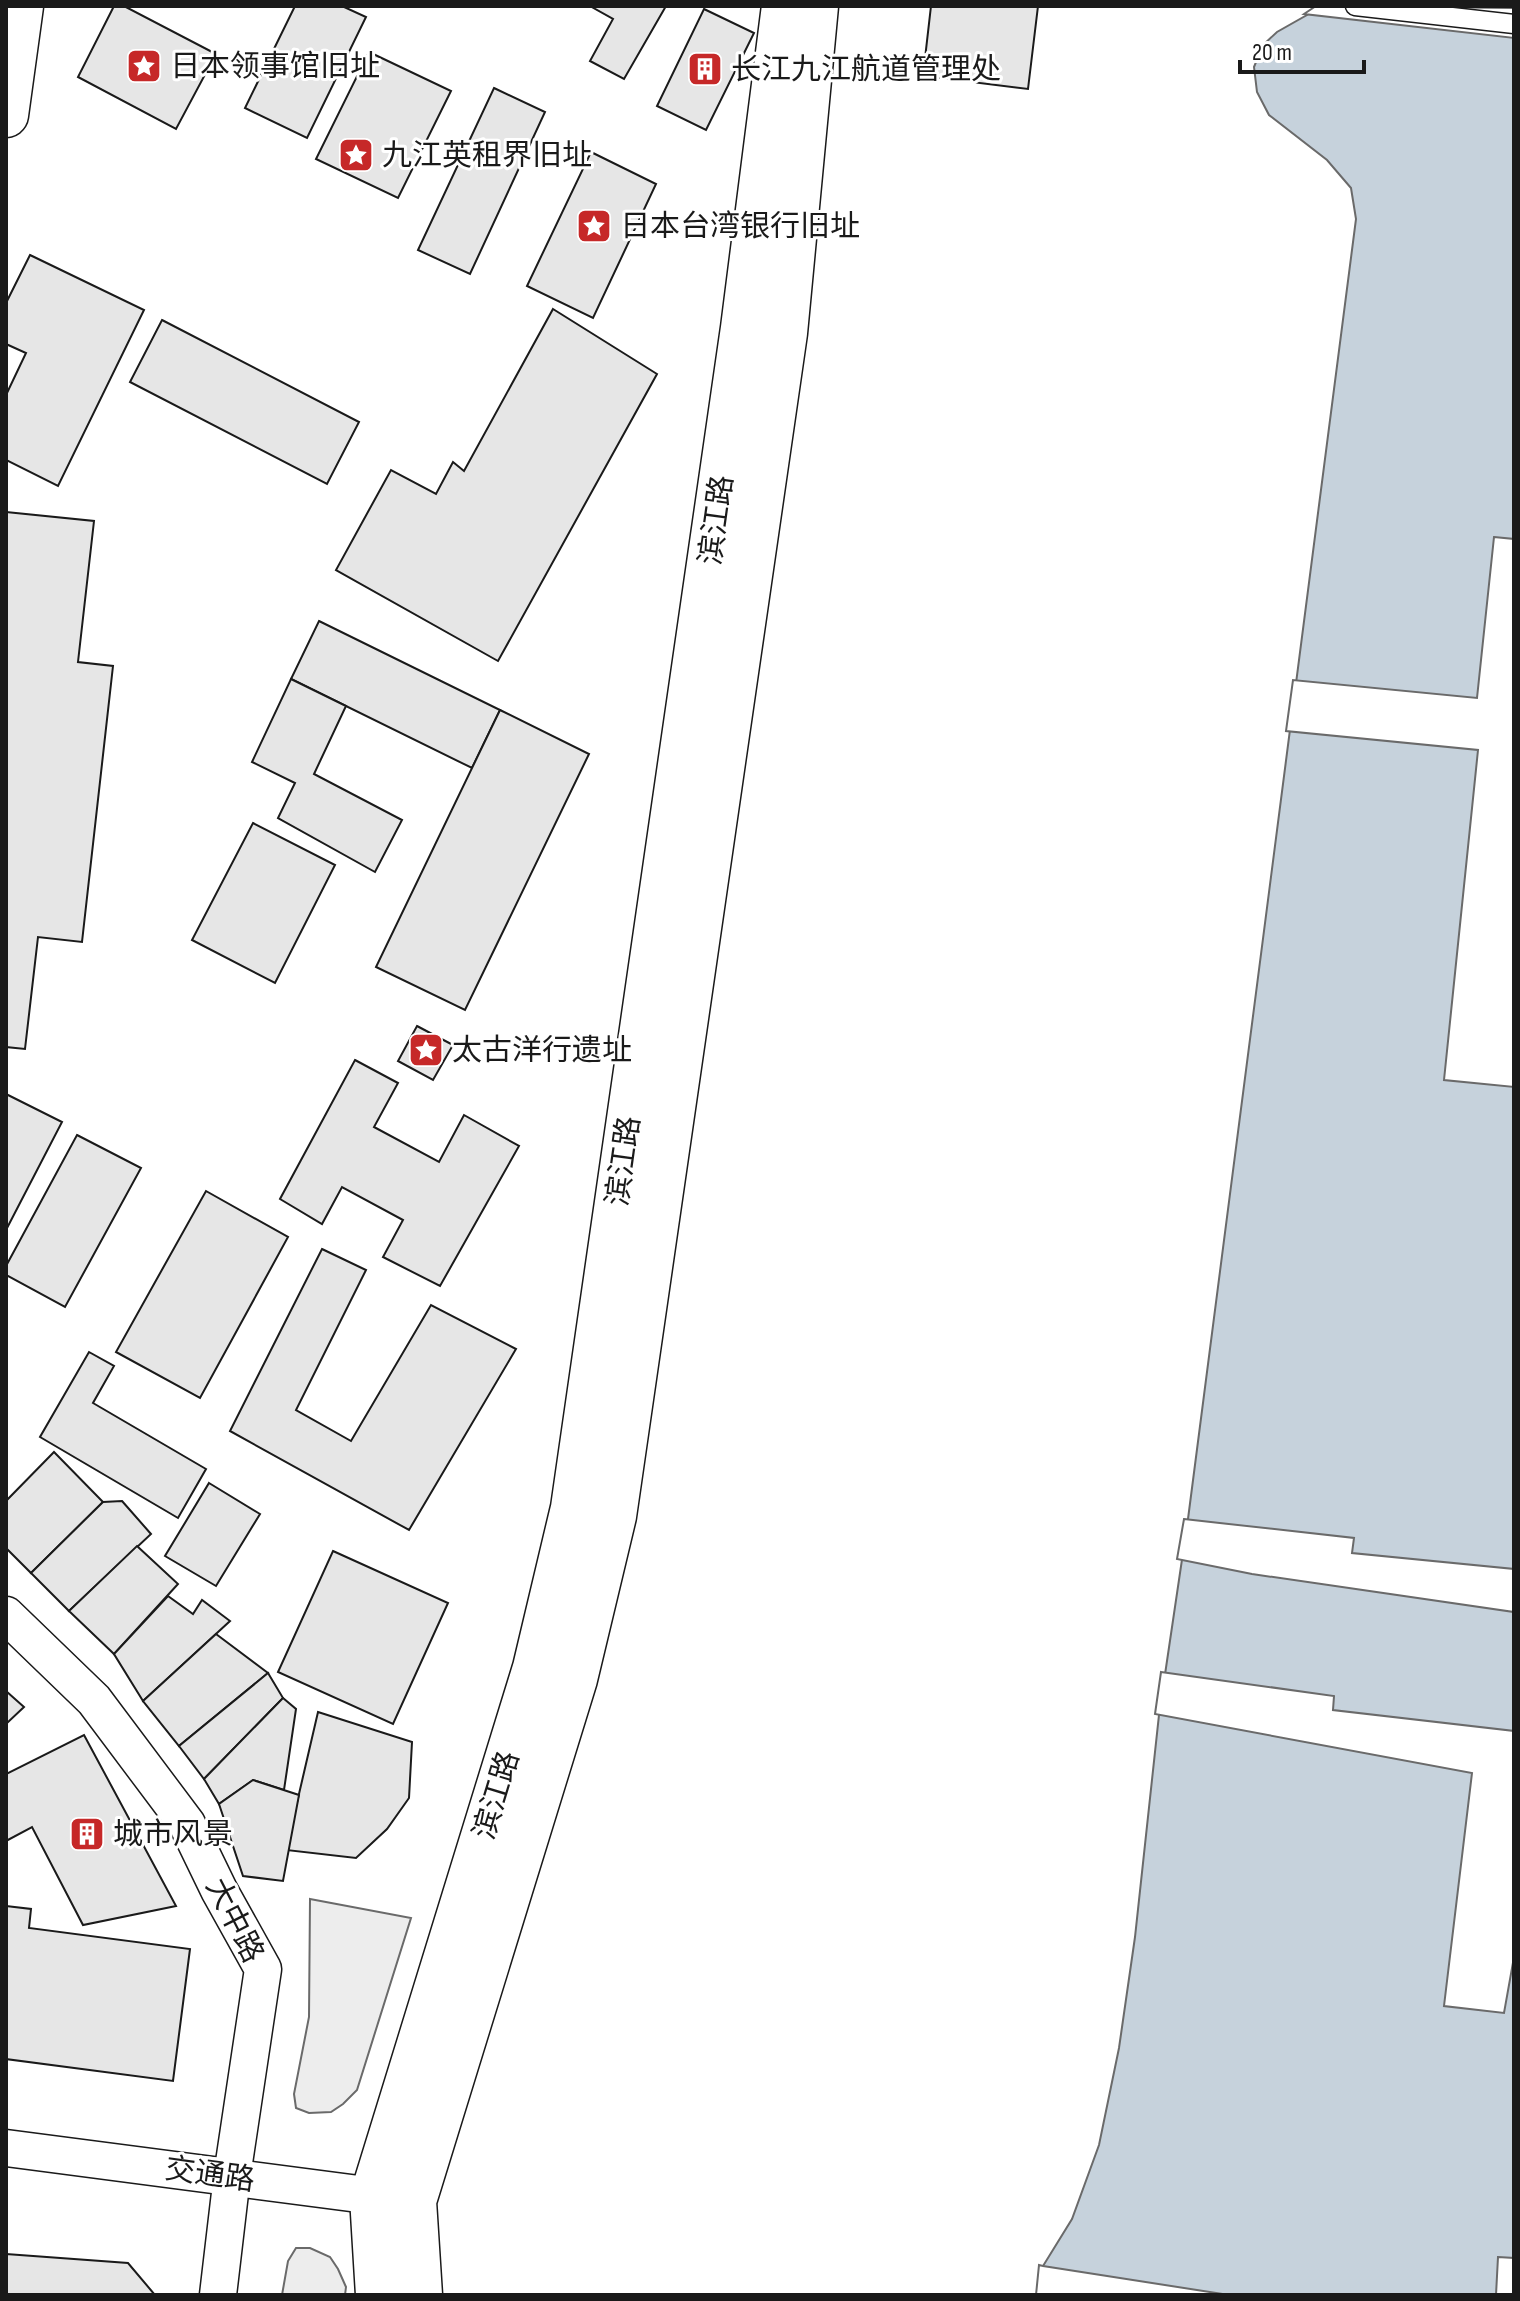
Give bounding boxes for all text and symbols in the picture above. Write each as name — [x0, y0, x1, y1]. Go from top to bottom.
scale bar — [1240, 24, 1364, 74]
text: 20 m — [1252, 38, 1292, 67]
place icon: 日本领事馆旧址 — [125, 47, 163, 85]
place label: 日本领事馆旧址 — [170, 49, 380, 85]
building icon: 长江九江航道管理处 — [686, 50, 724, 88]
place label: 长江九江航道管理处 — [731, 52, 1001, 88]
place icon: 九江英租界旧址 — [337, 136, 375, 174]
place label: 九江英租界旧址 — [382, 138, 592, 174]
place icon: 日本台湾银行旧址 — [575, 207, 613, 245]
place label: 日本台湾银行旧址 — [620, 209, 860, 245]
street label: 滨江路 — [693, 473, 741, 567]
place icon: 太古洋行遗址 — [407, 1031, 445, 1069]
place label: 太古洋行遗址 — [452, 1033, 632, 1069]
street label: 滨江路 — [600, 1114, 648, 1208]
street label: 滨江路 — [467, 1747, 527, 1844]
building icon: 城市风景 — [68, 1815, 106, 1853]
place label: 城市风景 — [113, 1817, 233, 1853]
street label: 大中路 — [198, 1872, 271, 1969]
street label: 交通路 — [163, 2151, 257, 2199]

